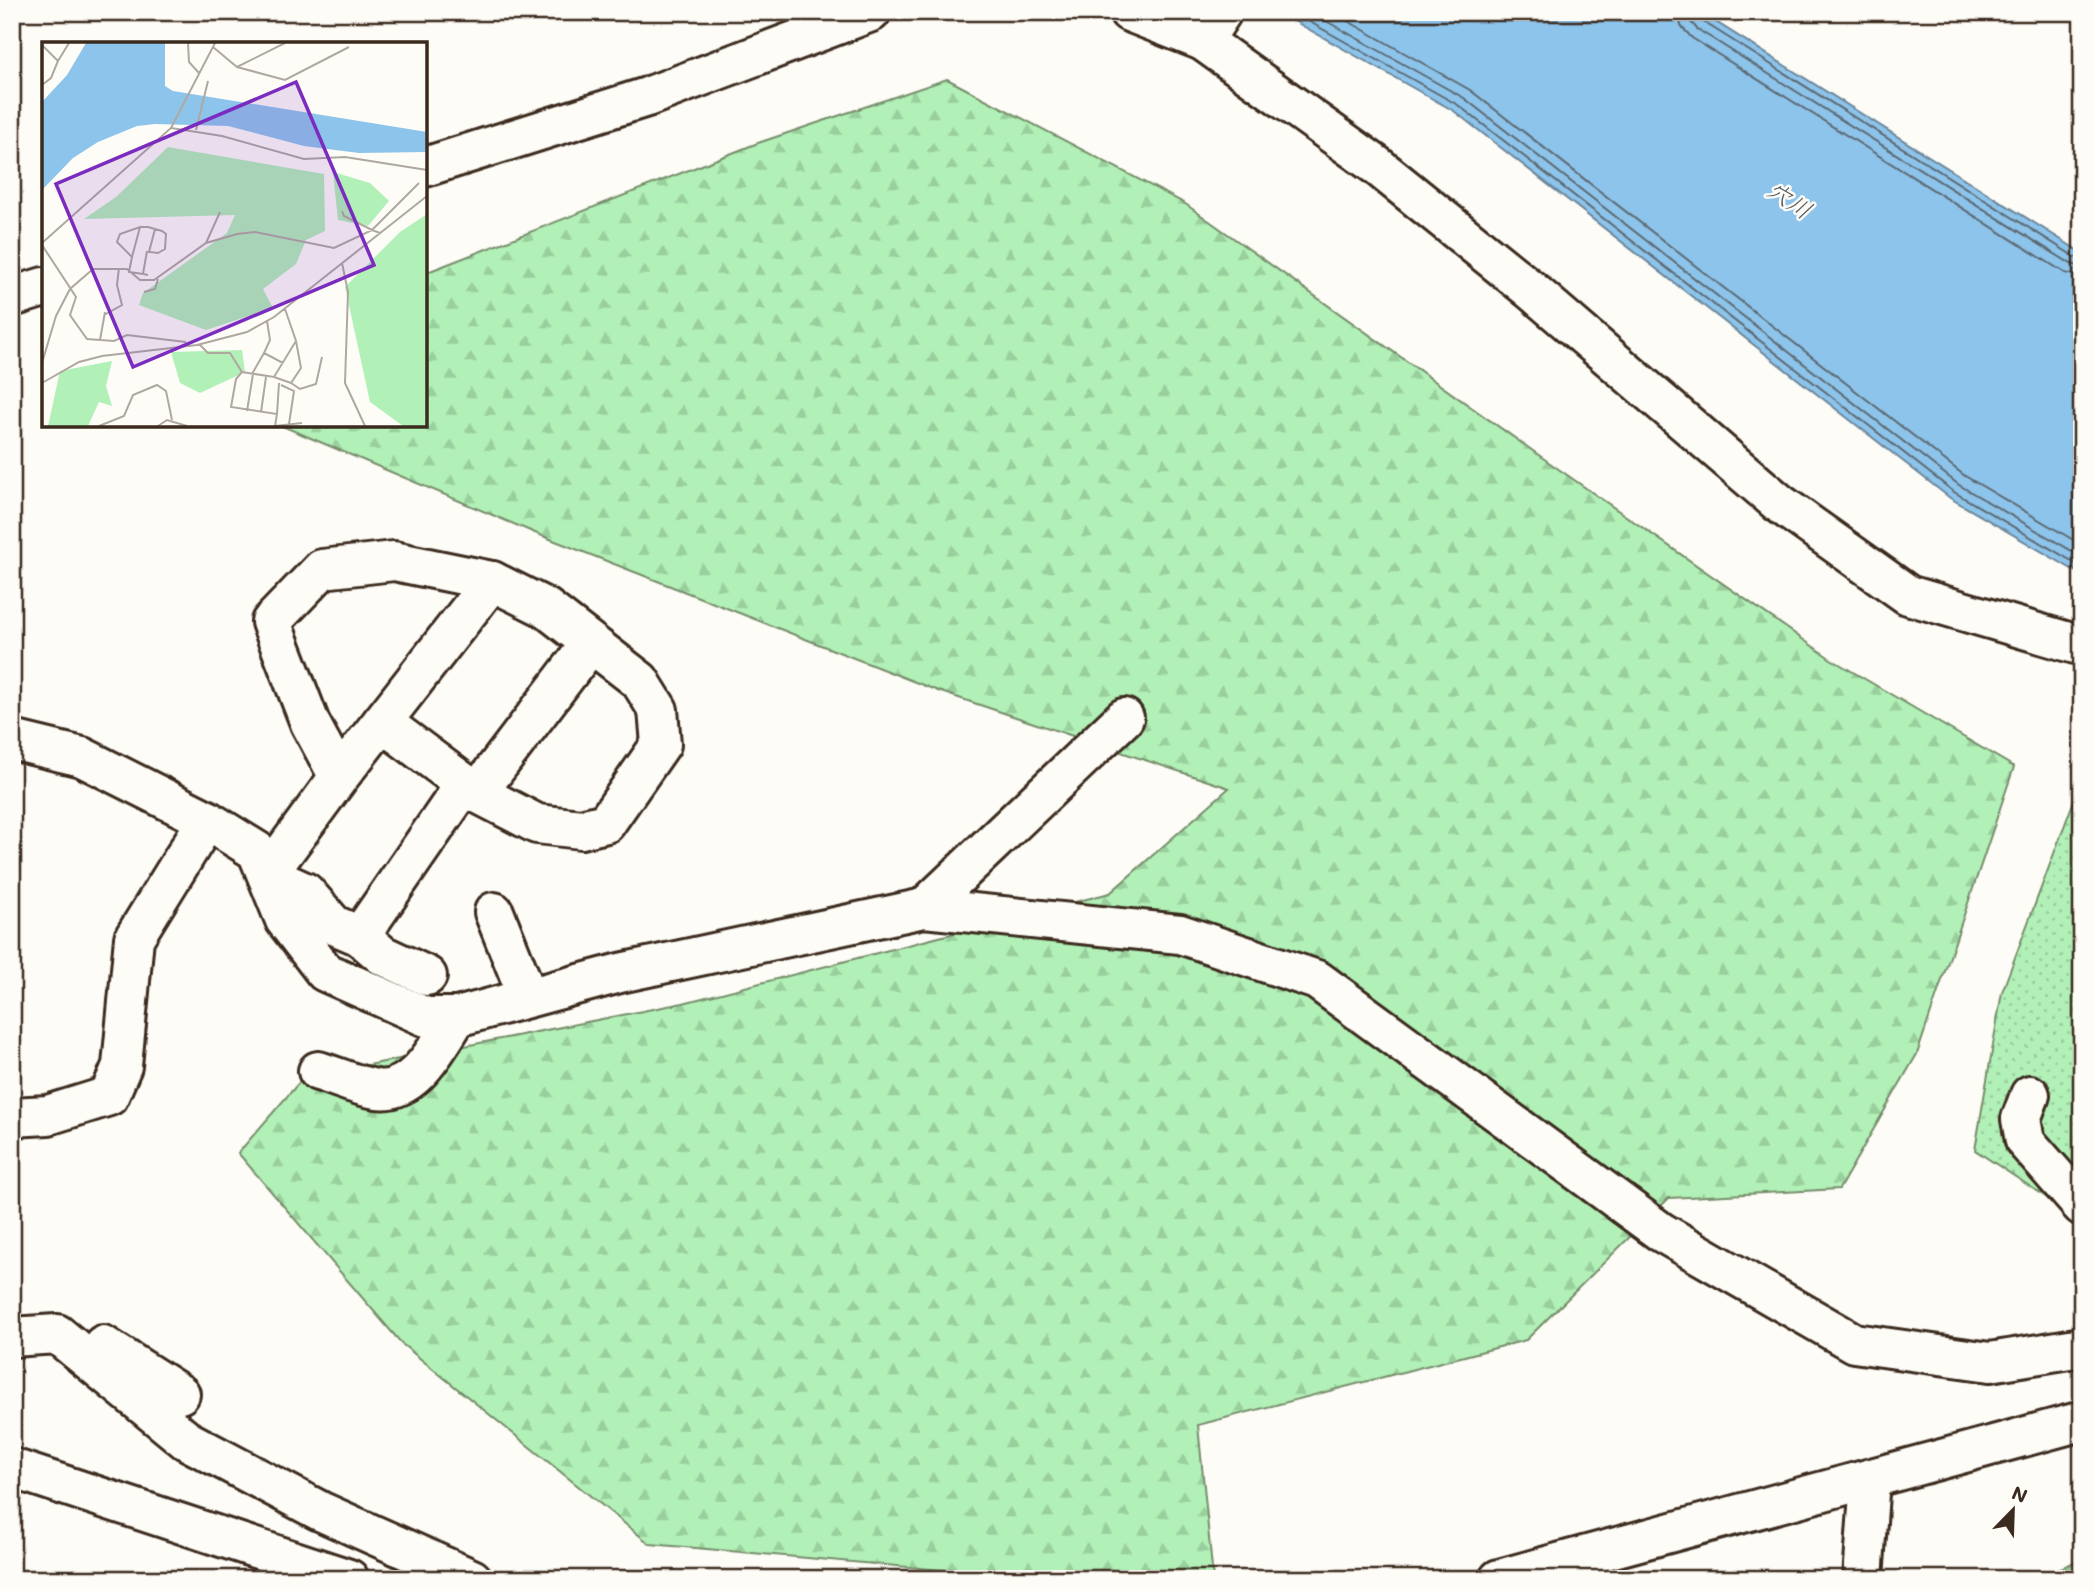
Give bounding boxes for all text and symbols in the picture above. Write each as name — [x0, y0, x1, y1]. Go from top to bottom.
inset map — [42, 42, 427, 427]
water label: 穴川 — [1761, 173, 1819, 225]
north arrow — [1979, 1476, 2048, 1546]
text: N — [2008, 1480, 2031, 1508]

